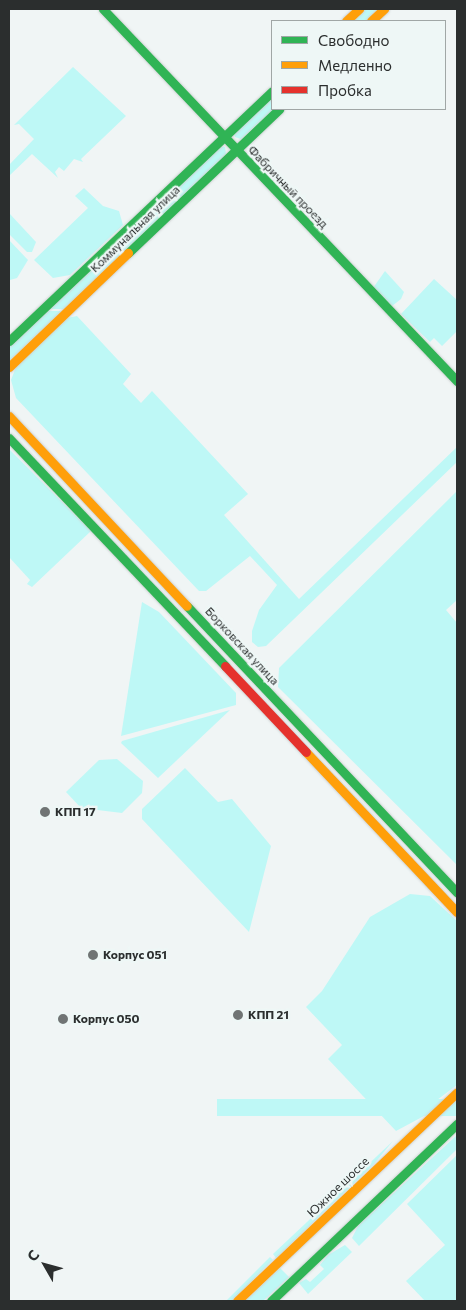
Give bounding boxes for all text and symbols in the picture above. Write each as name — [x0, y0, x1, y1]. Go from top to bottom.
legend — [271, 20, 446, 110]
text: Свободно — [318, 31, 389, 49]
text: Медленно — [318, 56, 392, 74]
text: Пробка — [318, 81, 372, 99]
street label: Фабричный проезд — [245, 143, 331, 231]
street label: Коммунальная улица — [87, 183, 183, 275]
street label: Борковская улица — [202, 604, 282, 688]
place label: КПП 17 — [55, 805, 96, 819]
marker: КПП 17 — [39, 806, 51, 818]
place label: Корпус 051 — [103, 948, 167, 962]
marker: Корпус 051 — [87, 949, 99, 961]
place label: КПП 21 — [248, 1008, 289, 1022]
marker: КПП 21 — [232, 1009, 244, 1021]
place label: Корпус 050 — [73, 1012, 139, 1026]
marker: Корпус 050 — [57, 1013, 69, 1025]
street label: Южное шоссе — [304, 1154, 372, 1220]
north arrow — [20, 1240, 70, 1290]
text: С — [23, 1246, 42, 1264]

